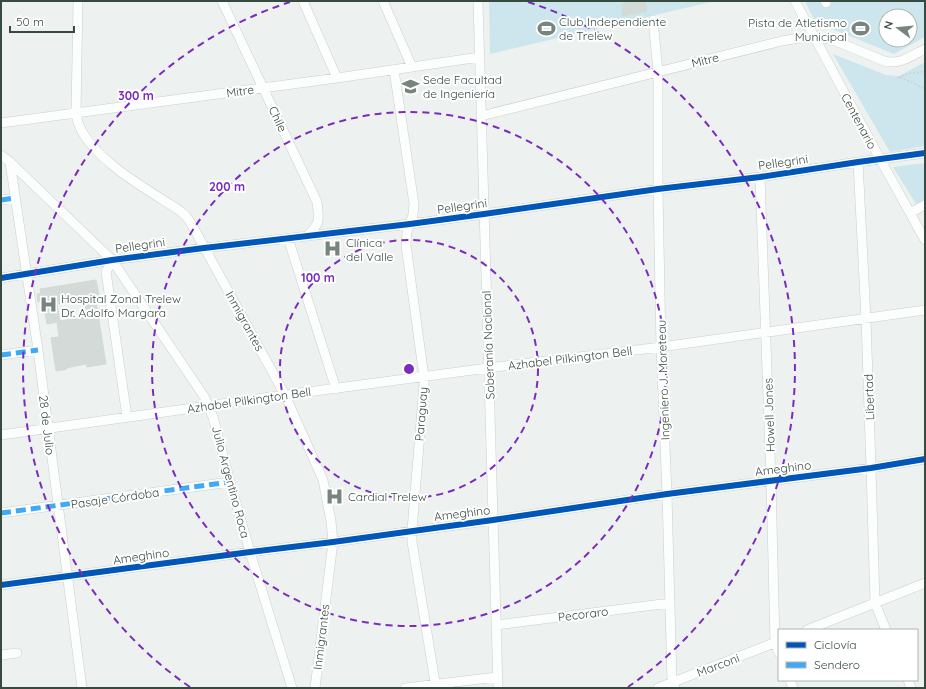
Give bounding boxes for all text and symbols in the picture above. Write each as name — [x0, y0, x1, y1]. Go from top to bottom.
scale bar — [10, 8, 74, 34]
north arrow — [878, 8, 918, 48]
text: 50 m — [16, 14, 44, 29]
place label: Club Independiente de Trelew — [559, 14, 666, 43]
place label: Pista de Atletismo Municipal — [748, 15, 847, 44]
sports icon: Club Independiente de Trelew — [536, 18, 556, 38]
sports icon: Pista de Atletismo Municipal — [850, 19, 870, 39]
text: N — [881, 19, 896, 31]
street label: Mitre — [690, 49, 720, 71]
place label: Sede Facultad de Ingeniería — [423, 72, 502, 101]
school or university icon: Sede Facultad de Ingeniería — [400, 76, 420, 96]
street label: Mitre — [225, 82, 255, 100]
text: 300 m — [118, 88, 154, 103]
street label: Centenario — [838, 91, 880, 151]
street label: Chile — [266, 104, 291, 134]
street label: Pellegrini — [757, 151, 809, 173]
text: 200 m — [209, 179, 245, 194]
street label: Pellegrini — [436, 195, 488, 217]
street label: Pellegrini — [114, 234, 166, 256]
place label: Clínica del Valle — [346, 235, 394, 264]
hospital icon: Clínica del Valle — [323, 239, 343, 259]
text: 100 m — [301, 270, 335, 285]
street label: Inmigrantes — [222, 288, 268, 354]
street label: Soberanía Nacional — [479, 290, 497, 400]
place label: Hospital Zonal Trelew Dr. Adolfo Margara — [61, 291, 181, 320]
hospital icon: Hospital Zonal Trelew Dr. Adolfo Margara — [38, 295, 58, 315]
street label: Ingeniero J. Moreteau — [653, 319, 673, 441]
street label: Azhabel Pilkington Bell — [507, 343, 633, 373]
centre of rings — [402, 362, 416, 376]
street label: Libertad — [861, 374, 877, 420]
street label: Howell Jones — [760, 377, 778, 452]
street label: Azhabel Pilkington Bell — [186, 384, 312, 416]
street label: Paraguay — [412, 386, 430, 442]
street label: 28 de Julio — [36, 394, 58, 456]
street label: Julio Argentino Roca — [209, 424, 253, 540]
street label: Ameghino — [754, 457, 812, 479]
street label: Pasaje Córdoba — [70, 484, 160, 512]
hospital icon: Cardial Trelew — [325, 486, 345, 506]
place label: Cardial Trelew — [348, 489, 427, 504]
street label: Ameghino — [433, 502, 491, 524]
street label: Ameghino — [112, 545, 170, 567]
street label: Inmigrantes — [310, 603, 333, 671]
street label: Pecoraro — [557, 603, 609, 625]
legend — [778, 629, 918, 681]
text: Ciclovía — [814, 637, 857, 652]
street label: Marconi — [695, 650, 741, 680]
text: Sendero — [814, 657, 860, 672]

